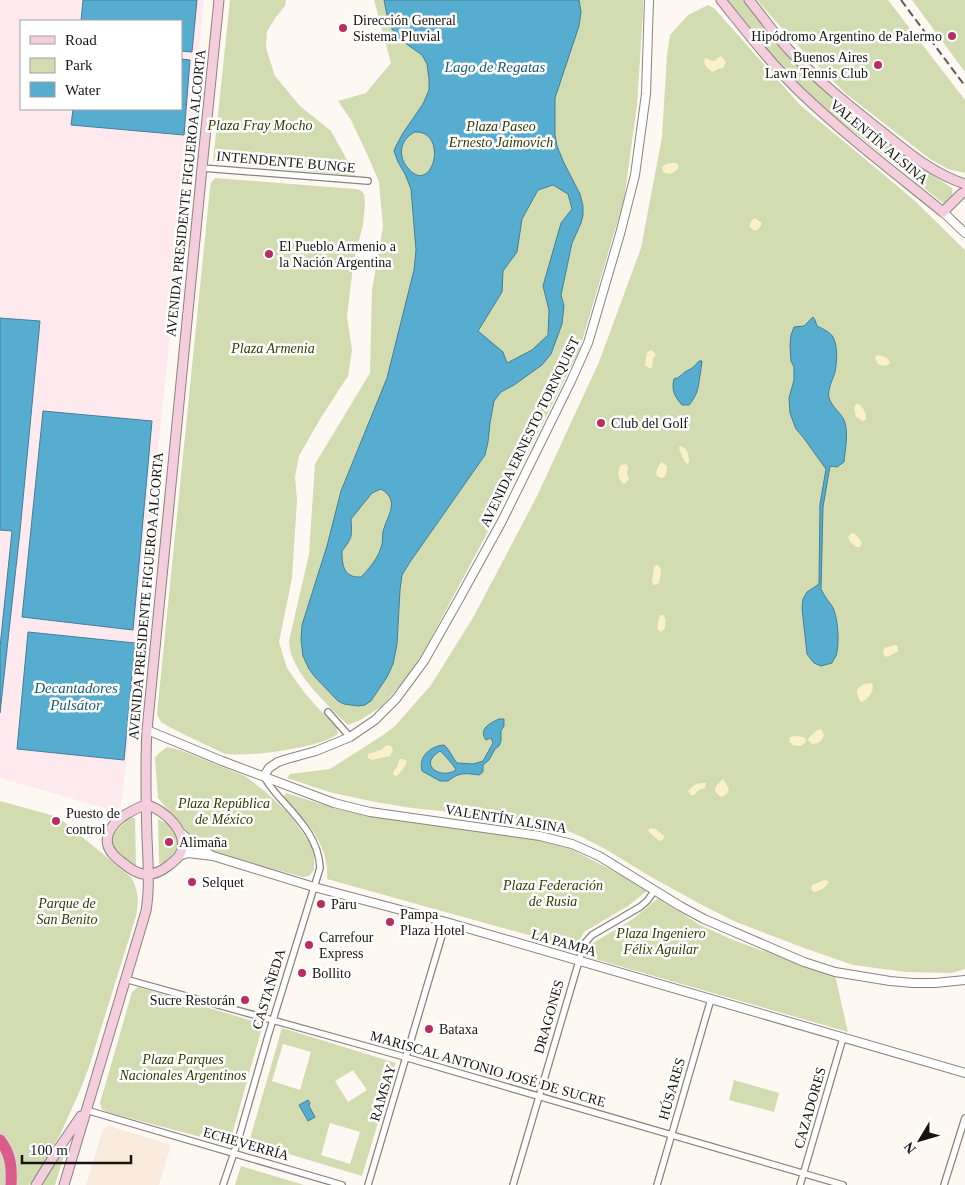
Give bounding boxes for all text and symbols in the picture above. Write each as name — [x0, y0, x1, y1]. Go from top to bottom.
place label: Dirección General Sistema Pluvial — [353, 13, 456, 44]
legend — [20, 20, 182, 110]
marker: Dirección General Sistema Pluvial — [337, 22, 349, 34]
place label: Hipódromo Argentino de Palermo — [751, 29, 942, 44]
marker: Hipódromo Argentino de Palermo — [946, 30, 958, 42]
text: Road — [65, 32, 97, 48]
street label: AVENIDA PRESIDENTE FIGUEROA ALCORTA — [163, 48, 209, 338]
place label: Buenos Aires Lawn Tennis Club — [765, 50, 868, 81]
text: Park — [65, 57, 93, 73]
water label: Lago de Regatas — [444, 59, 546, 75]
marker: Buenos Aires Lawn Tennis Club — [872, 59, 884, 71]
text: Water — [65, 82, 100, 98]
street label: VALENTÍN ALSINA — [827, 96, 932, 188]
park label: Plaza Fray Mocho — [207, 118, 312, 133]
park label: Plaza Paseo Ernesto Jaimovich — [448, 119, 553, 150]
street label: INTENDENTE BUNGE — [216, 148, 356, 176]
place label: El Pueblo Armenio a la Nación Argentina — [279, 239, 397, 270]
marker: El Pueblo Armenio a la Nación Argentina — [263, 248, 275, 260]
street label: AVENIDA ERNESTO TORNQUIST — [477, 334, 583, 530]
park label: Plaza Armenia — [230, 341, 315, 356]
place label: Club del Golf — [611, 416, 688, 431]
marker: Club del Golf — [595, 417, 607, 429]
street label: AVENIDA PRESIDENTE FIGUEROA ALCORTA — [126, 450, 166, 741]
water label: Decantadores Pulsátor — [33, 680, 118, 713]
park label: Plaza República de México — [177, 796, 270, 827]
street label: VALENTÍN ALSINA — [444, 801, 569, 836]
place label: Puesto de control — [66, 806, 120, 837]
marker: Puesto de control — [50, 815, 62, 827]
place label: Alimaña — [179, 835, 228, 850]
marker: Alimaña — [163, 836, 175, 848]
place label: Selquet — [202, 875, 244, 890]
marker: Selquet — [186, 876, 198, 888]
park label: Plaza Federación de Rusia — [502, 878, 603, 909]
park label: Parque de San Benito — [36, 896, 98, 927]
place label: Paru — [331, 897, 357, 912]
marker: Paru — [315, 898, 327, 910]
place label: Pampa Plaza Hotel — [400, 907, 465, 938]
marker: Pampa Plaza Hotel — [384, 916, 396, 928]
park label: Plaza Ingeniero Félix Aguilar — [615, 926, 706, 957]
street label: LA PAMPA — [530, 927, 599, 960]
place label: Carrefour Express — [319, 930, 374, 961]
marker: Carrefour Express — [303, 939, 315, 951]
street label: CASTAÑEDA — [250, 946, 289, 1031]
place label: Bollito — [312, 966, 351, 981]
marker: Bollito — [296, 967, 308, 979]
street label: DRAGONES — [531, 978, 567, 1056]
place label: Sucre Restorán — [150, 993, 235, 1008]
marker: Sucre Restorán — [239, 994, 251, 1006]
place label: Bataxa — [439, 1022, 479, 1037]
marker: Bataxa — [423, 1023, 435, 1035]
street label: MARISCAL ANTONIO JOSÉ DE SUCRE — [369, 1027, 608, 1110]
park label: Plaza Parques Nacionales Argentinos — [118, 1052, 247, 1083]
street label: HÚSARES — [655, 1056, 688, 1122]
street label: RAMSAY — [367, 1063, 399, 1123]
street label: CAZADORES — [791, 1066, 829, 1150]
north arrow — [895, 1115, 945, 1165]
street label: ECHEVERRÍA — [201, 1124, 292, 1164]
scale bar — [22, 1132, 131, 1164]
text: N — [901, 1139, 919, 1156]
text: 100 m — [30, 1142, 68, 1158]

